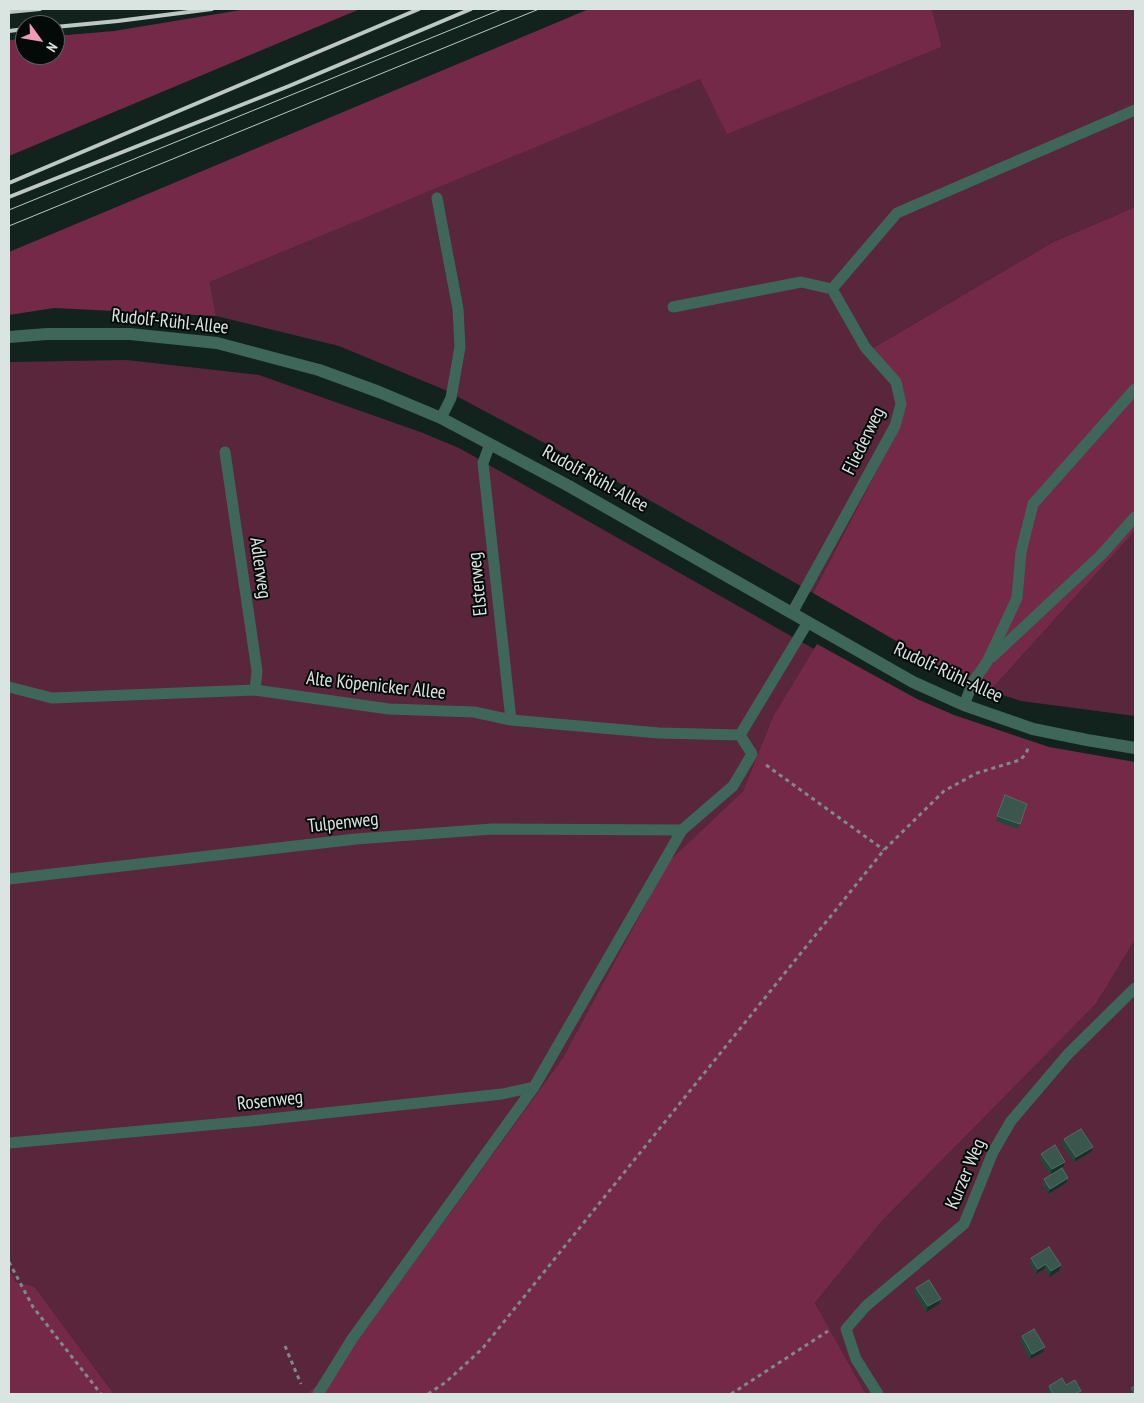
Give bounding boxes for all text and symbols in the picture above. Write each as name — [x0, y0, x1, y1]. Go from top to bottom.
north arrow — [15, 15, 65, 65]
text: N — [42, 39, 62, 55]
street label: Rudolf-Rühl-Allee — [110, 305, 230, 339]
street label: Fliederweg — [838, 403, 890, 479]
street label: Rudolf-Rühl-Allee — [538, 441, 652, 517]
street label: Adlerweg — [244, 536, 276, 600]
street label: Elsterweg — [463, 551, 493, 617]
street label: Rudolf-Rühl-Allee — [890, 638, 1006, 708]
street label: Alte Köpenicker Allee — [305, 667, 447, 705]
street label: Tulpenweg — [307, 808, 379, 838]
street label: Rosenweg — [236, 1086, 304, 1116]
street label: Kurzer Weg — [941, 1135, 991, 1213]

